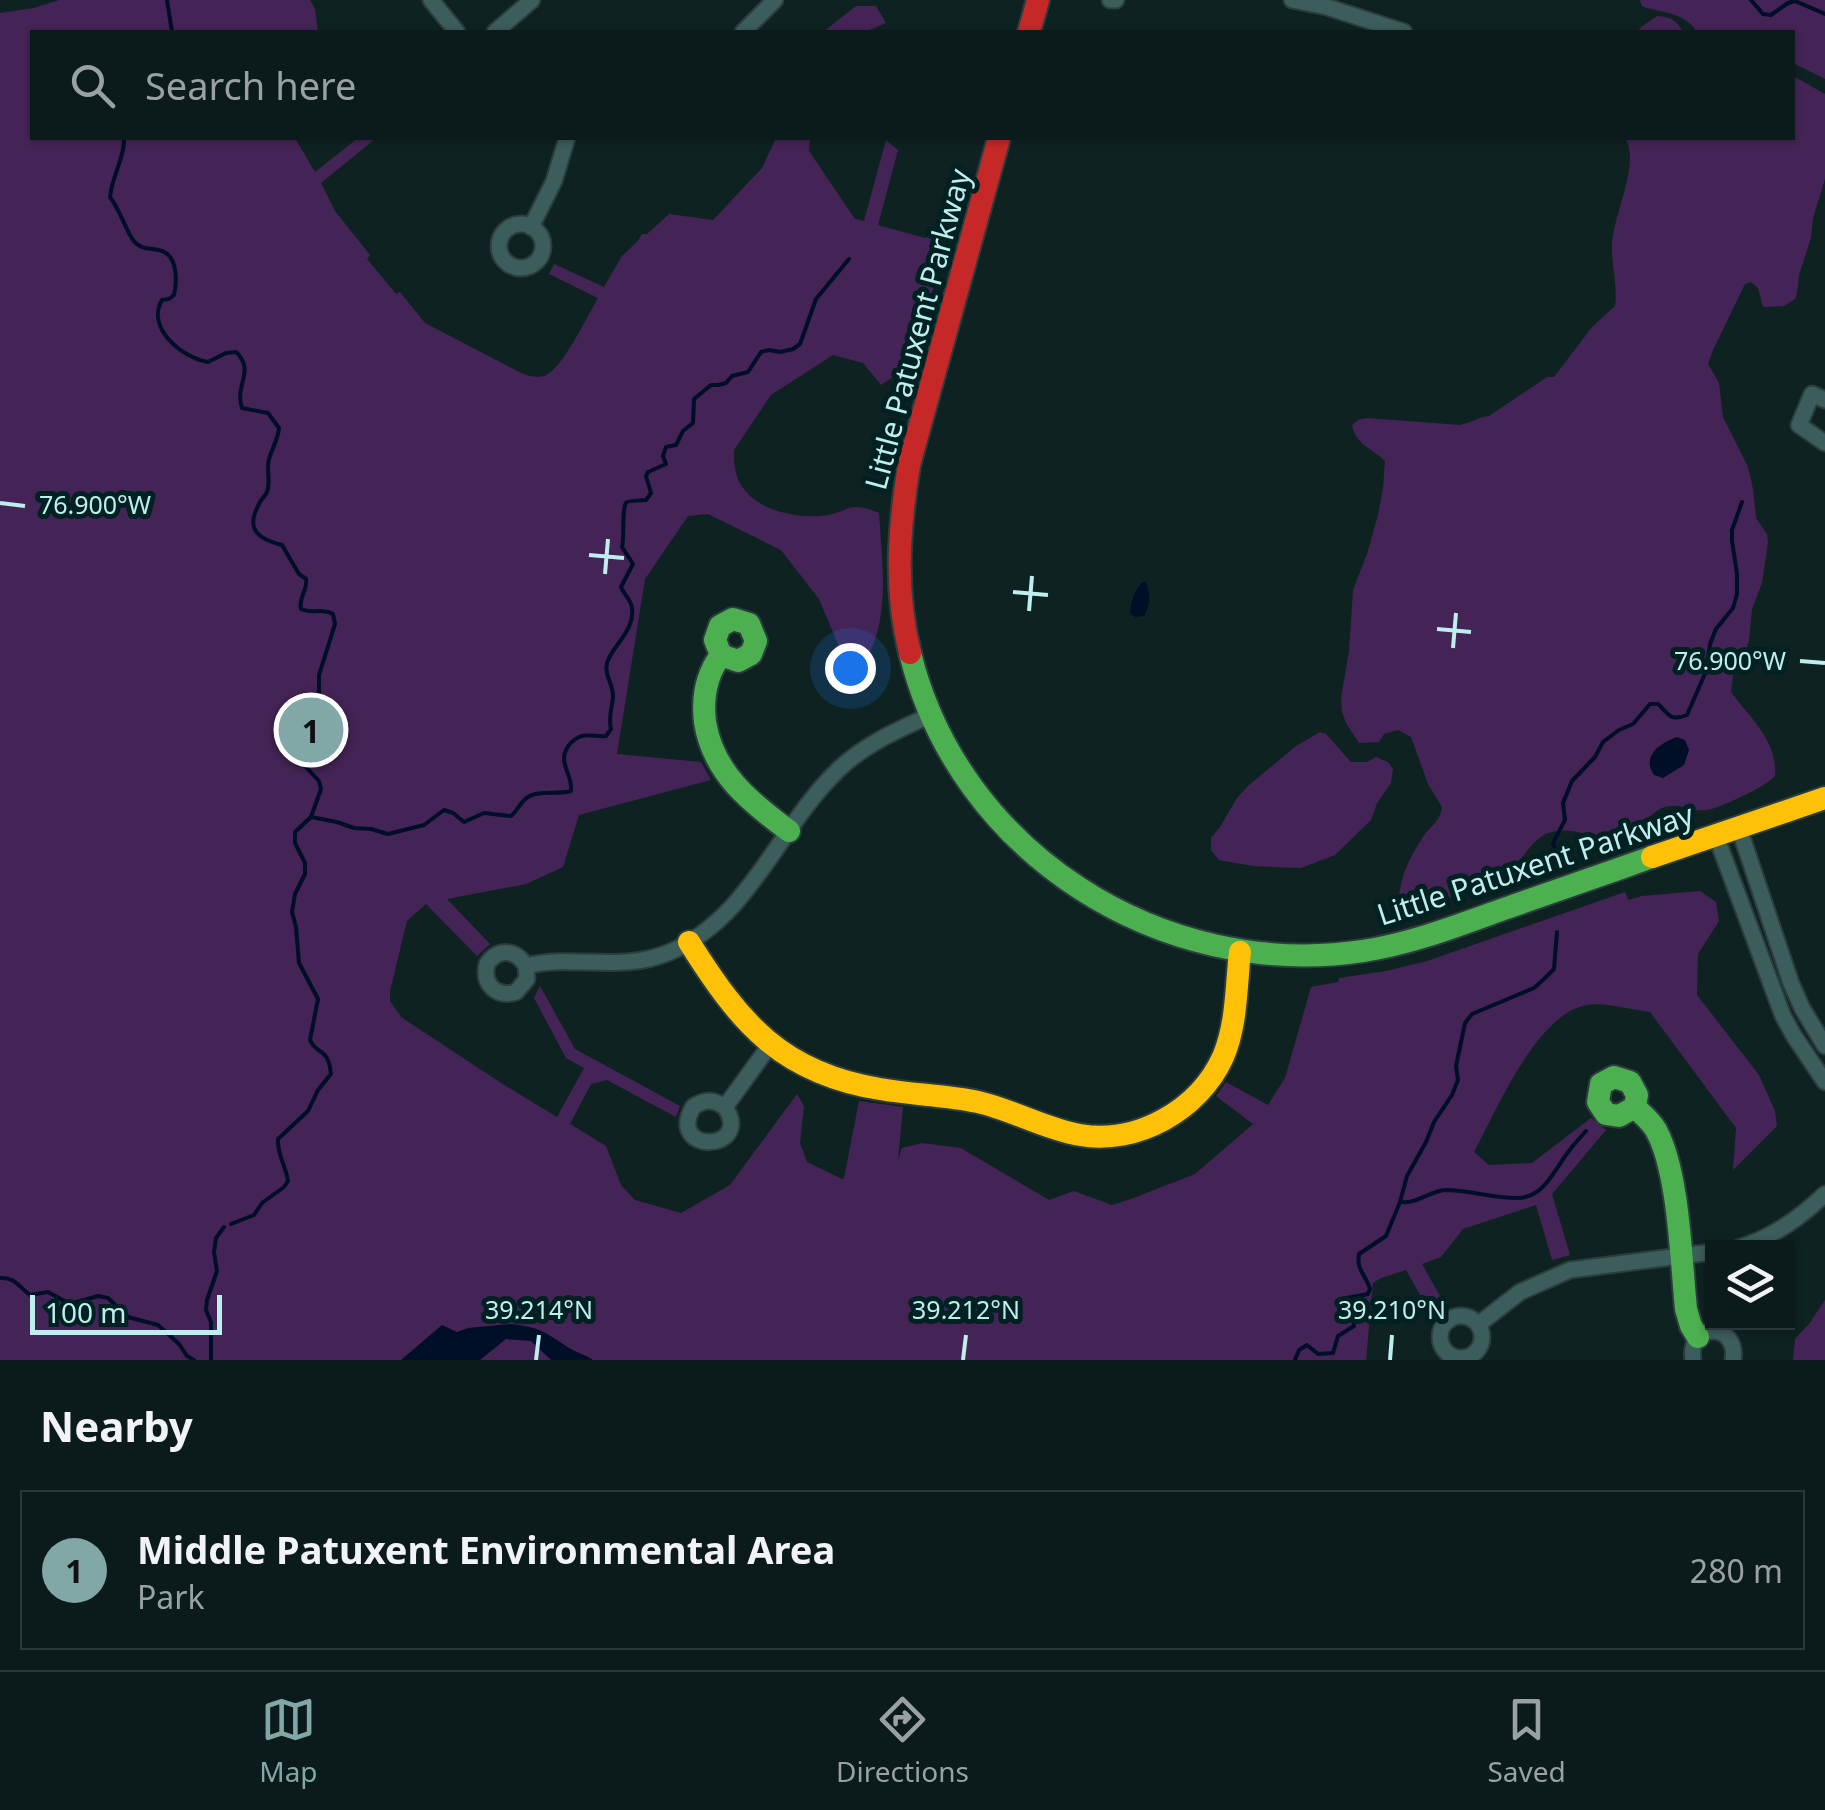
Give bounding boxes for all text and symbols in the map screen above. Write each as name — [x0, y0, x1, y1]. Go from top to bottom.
search box — [30, 30, 1795, 140]
icon: search — [65, 58, 120, 113]
text: Search here — [145, 59, 356, 111]
street label: Little Patuxent Parkway — [854, 163, 980, 494]
text: 76.900°W — [39, 487, 151, 521]
your location — [825, 643, 876, 694]
text: 76.900°W — [1674, 643, 1786, 677]
pin: 1 — [278, 692, 344, 768]
street label: Little Patuxent Parkway — [1372, 793, 1699, 935]
map controls — [1705, 1240, 1795, 1330]
button: layers — [1705, 1240, 1795, 1330]
scale bar — [30, 1290, 222, 1334]
text: 39.214°N — [485, 1292, 593, 1326]
text: 39.212°N — [912, 1292, 1020, 1326]
text: 39.210°N — [1338, 1292, 1446, 1326]
text: 100 m — [45, 1293, 127, 1331]
text: Nearby — [40, 1397, 193, 1454]
text: Middle Patuxent Environmental Area — [137, 1523, 835, 1575]
text: 1 — [65, 1549, 84, 1592]
text: 280 m — [1690, 1549, 1783, 1592]
text: Park — [137, 1575, 205, 1618]
tab: Map — [259, 1692, 318, 1790]
tab: Directions — [836, 1692, 969, 1790]
tab: Saved — [1487, 1692, 1566, 1790]

